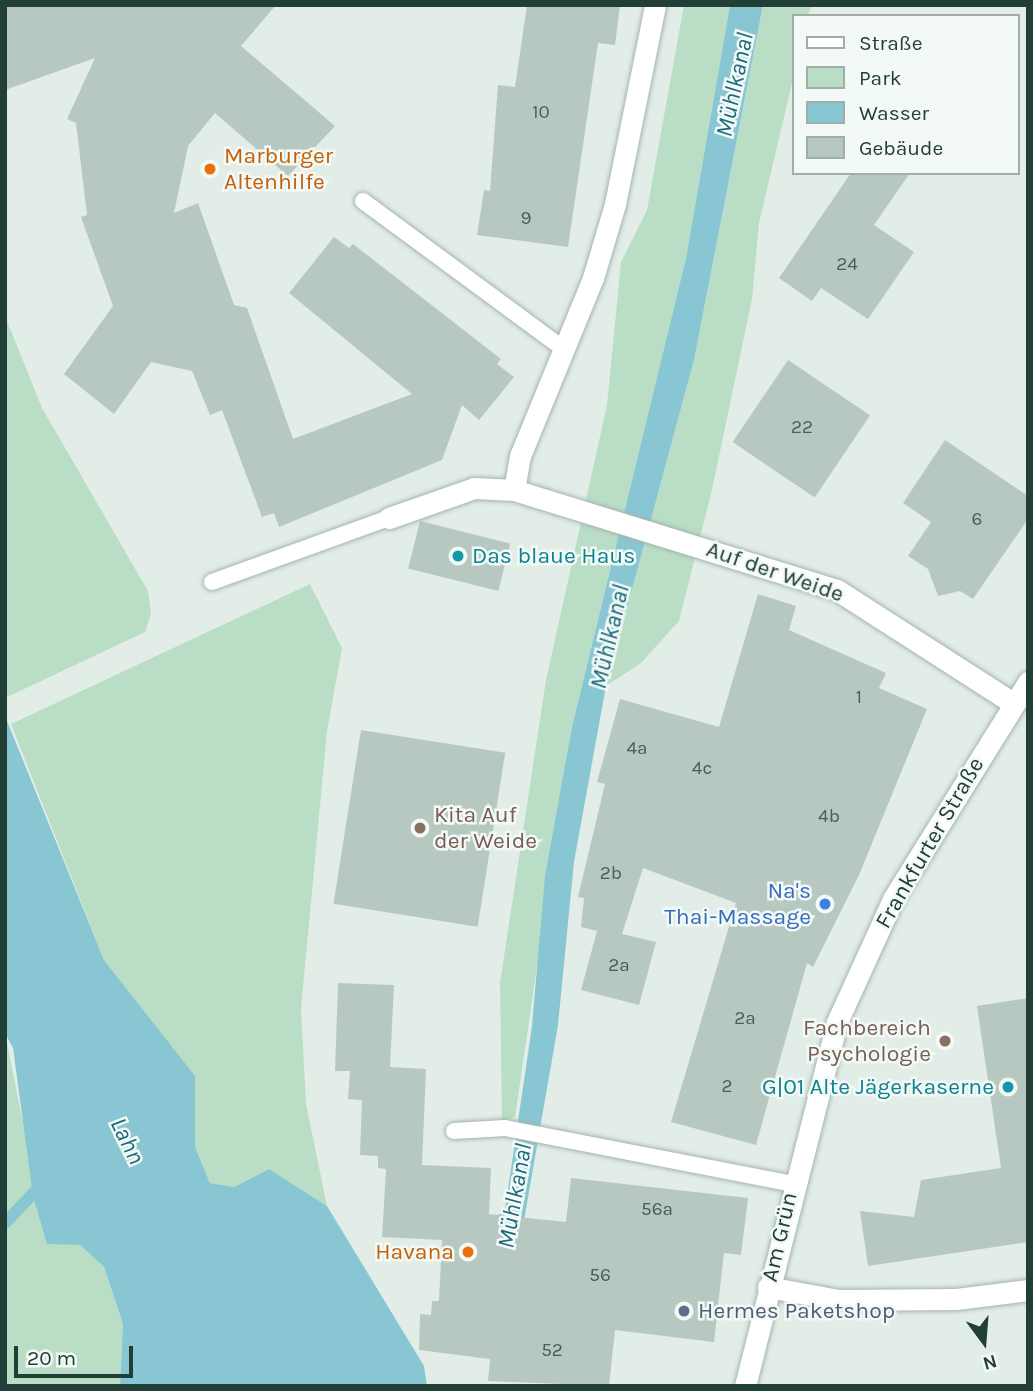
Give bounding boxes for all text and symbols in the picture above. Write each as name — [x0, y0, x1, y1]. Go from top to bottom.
legend — [792, 14, 1019, 175]
water label: Mühlkanal — [710, 30, 760, 140]
text: Straße — [859, 31, 922, 55]
text: Park — [859, 66, 902, 90]
text: Wasser — [859, 101, 929, 125]
house number: 10 — [532, 102, 550, 124]
text: Gebäude — [859, 136, 943, 160]
place label: Marburger Altenhilfe — [224, 142, 333, 196]
marker: Marburger Altenhilfe — [202, 161, 218, 177]
house number: 9 — [520, 208, 532, 230]
house number: 24 — [836, 254, 858, 276]
house number: 22 — [791, 417, 813, 439]
house number: 6 — [972, 509, 982, 531]
street label: Auf der Weide — [703, 536, 847, 608]
place label: Das blaue Haus — [472, 542, 635, 570]
marker: Das blaue Haus — [450, 548, 466, 564]
water label: Mühlkanal — [584, 582, 636, 692]
house number: 1 — [856, 687, 862, 709]
house number: 4a — [626, 738, 648, 760]
street label: Frankfurter Straße — [870, 752, 990, 934]
house number: 4c — [692, 758, 712, 780]
place label: Kita Auf der Weide — [434, 801, 537, 855]
house number: 4b — [818, 806, 840, 828]
marker: Kita Auf der Weide — [412, 820, 428, 836]
house number: 2b — [600, 863, 622, 885]
place label: Na's Thai-Massage — [664, 877, 811, 931]
marker: Na's Thai-Massage — [817, 896, 833, 912]
house number: 2a — [608, 955, 630, 977]
house number: 2a — [734, 1008, 756, 1030]
place label: Fachbereich Psychologie — [803, 1014, 931, 1068]
marker: Fachbereich Psychologie — [937, 1033, 953, 1049]
place label: G|01 Alte Jägerkaserne — [762, 1073, 994, 1101]
house number: 2 — [721, 1076, 733, 1098]
marker: G|01 Alte Jägerkaserne — [1000, 1079, 1016, 1095]
water label: Lahn — [103, 1113, 151, 1169]
water label: Mühlkanal — [492, 1141, 538, 1251]
street label: Am Grün — [756, 1190, 804, 1284]
house number: 56a — [641, 1199, 673, 1221]
place label: Havana — [375, 1238, 454, 1266]
marker: Havana — [460, 1244, 476, 1260]
house number: 56 — [589, 1265, 611, 1287]
place label: Hermes Paketshop — [698, 1297, 895, 1325]
marker: Hermes Paketshop — [676, 1303, 692, 1319]
north arrow — [949, 1307, 1019, 1377]
scale bar — [18, 1332, 136, 1376]
house number: 52 — [541, 1340, 563, 1362]
text: 20 m — [27, 1346, 76, 1370]
text: N — [980, 1350, 999, 1375]

